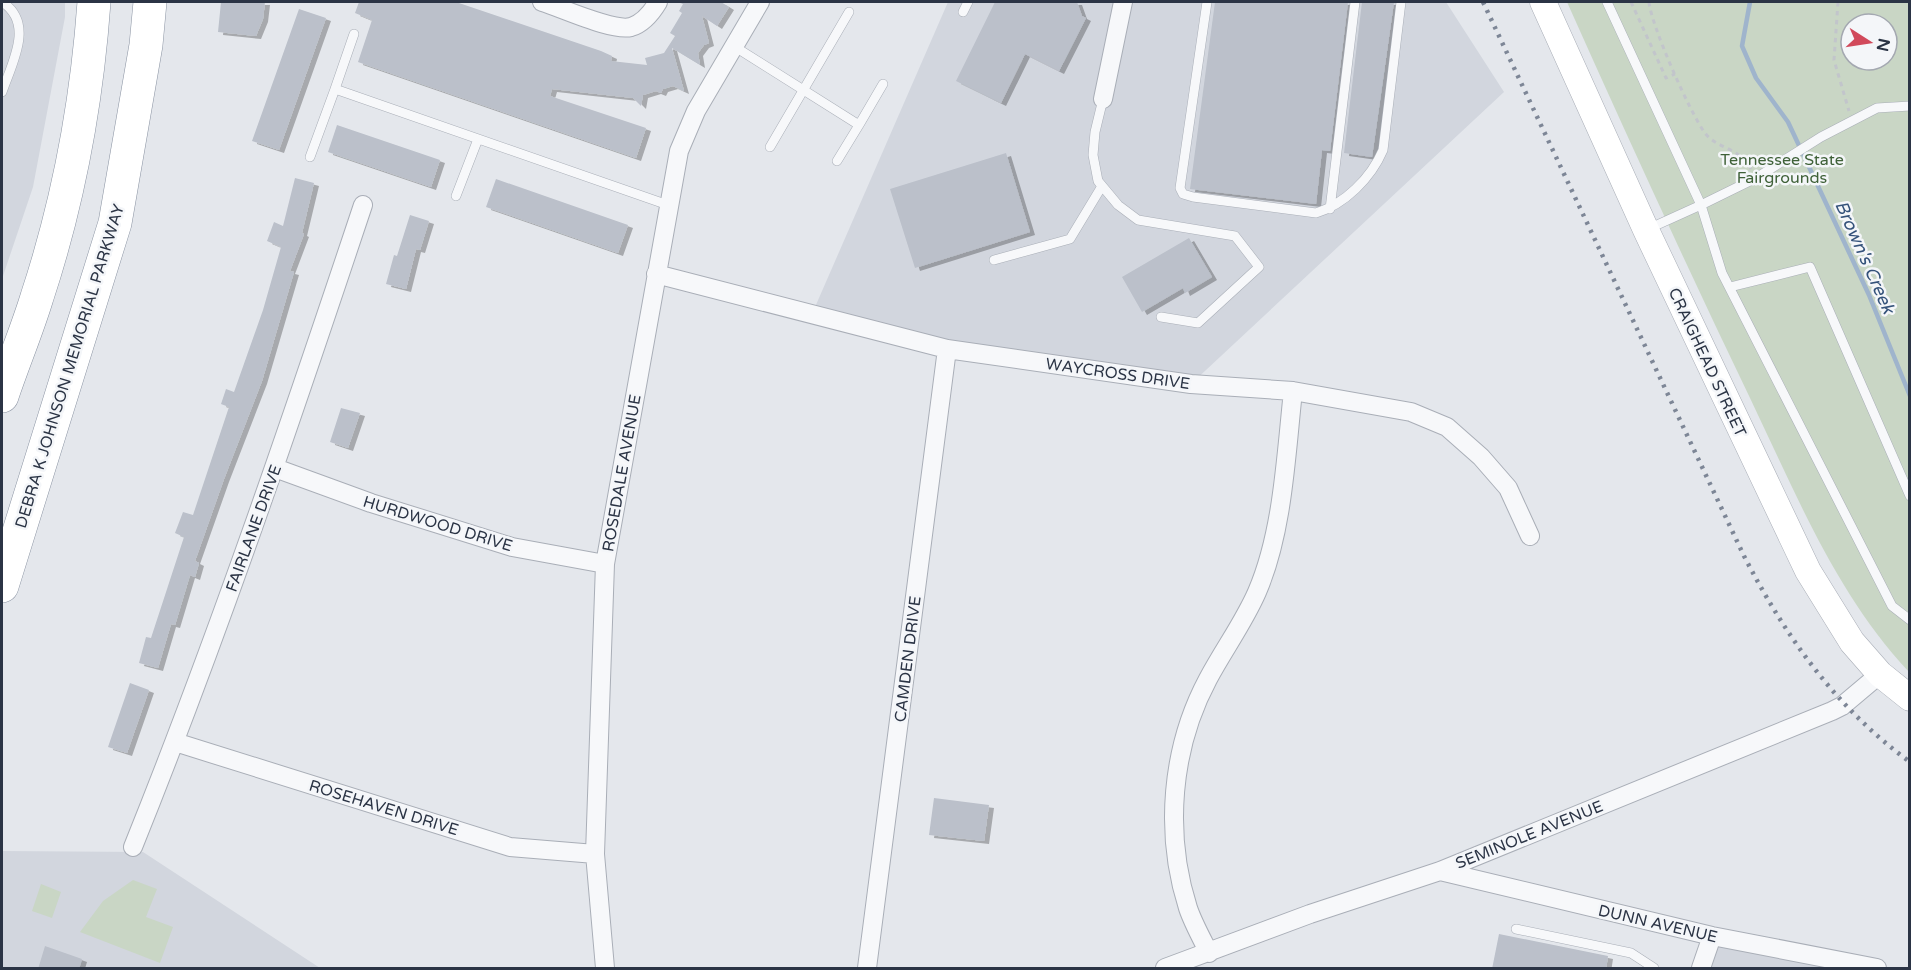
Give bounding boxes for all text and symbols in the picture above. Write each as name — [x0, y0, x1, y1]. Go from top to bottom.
north arrow — [1839, 12, 1899, 72]
text: N — [1872, 37, 1894, 53]
park label: Tennessee State Fairgrounds — [1720, 150, 1844, 188]
water label: Brown's Creek — [1830, 197, 1900, 318]
street label: DEBRA K JOHNSON MEMORIAL PARKWAY — [11, 202, 129, 531]
street label: CRAIGHEAD STREET — [1664, 285, 1751, 440]
street label: WAYCROSS DRIVE — [1044, 354, 1191, 394]
street label: ROSEDALE AVENUE — [598, 393, 646, 553]
street label: FAIRLANE DRIVE — [222, 462, 286, 595]
street label: HURDWOOD DRIVE — [361, 492, 515, 556]
street label: CAMDEN DRIVE — [890, 595, 926, 723]
street label: ROSEHAVEN DRIVE — [306, 776, 461, 840]
street label: SEMINOLE AVENUE — [1453, 796, 1606, 874]
street label: DUNN AVENUE — [1596, 901, 1719, 947]

